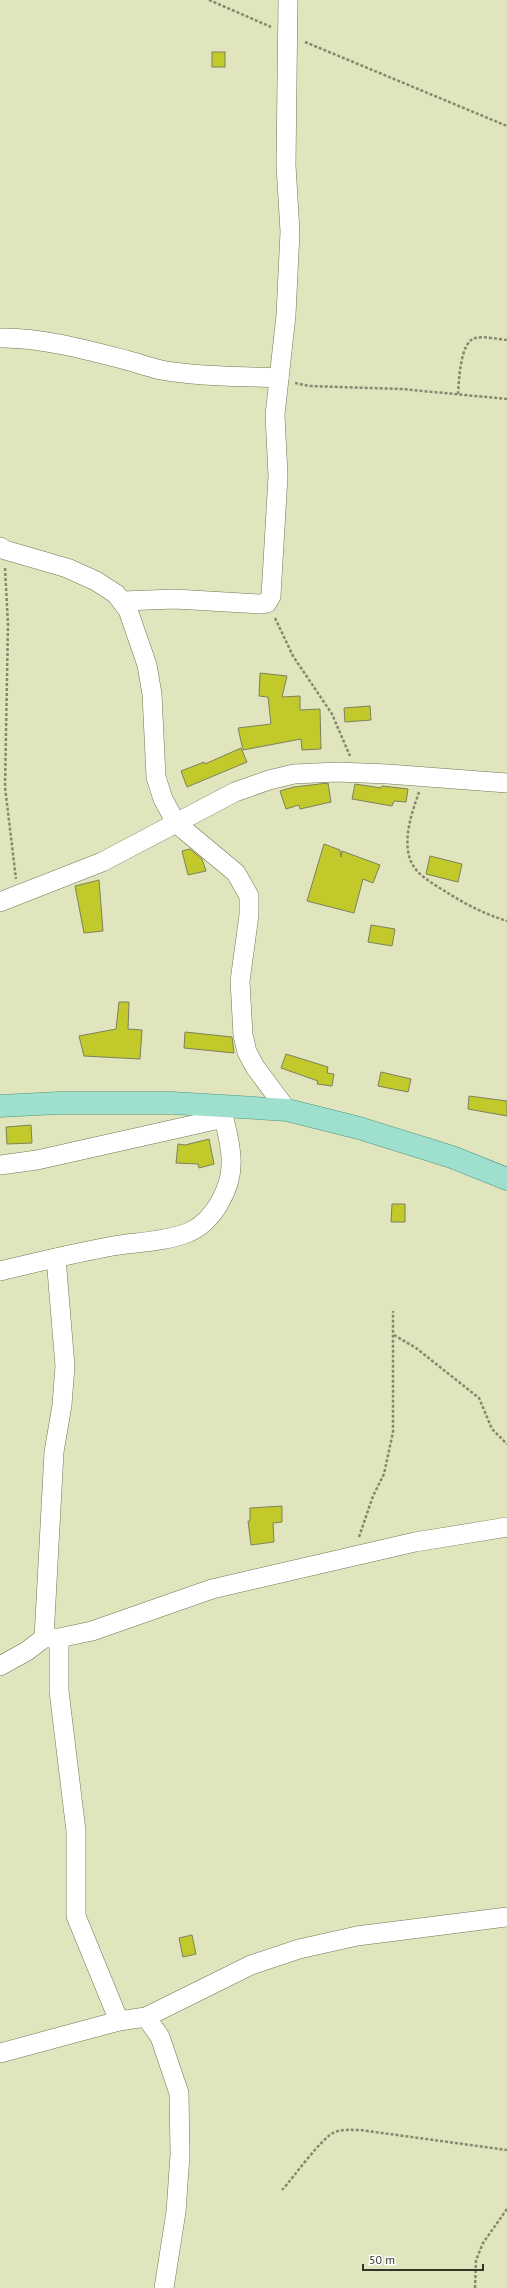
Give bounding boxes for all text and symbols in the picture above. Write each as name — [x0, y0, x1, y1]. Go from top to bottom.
scale bar — [363, 2246, 483, 2272]
text: 50 m — [369, 2252, 395, 2267]

